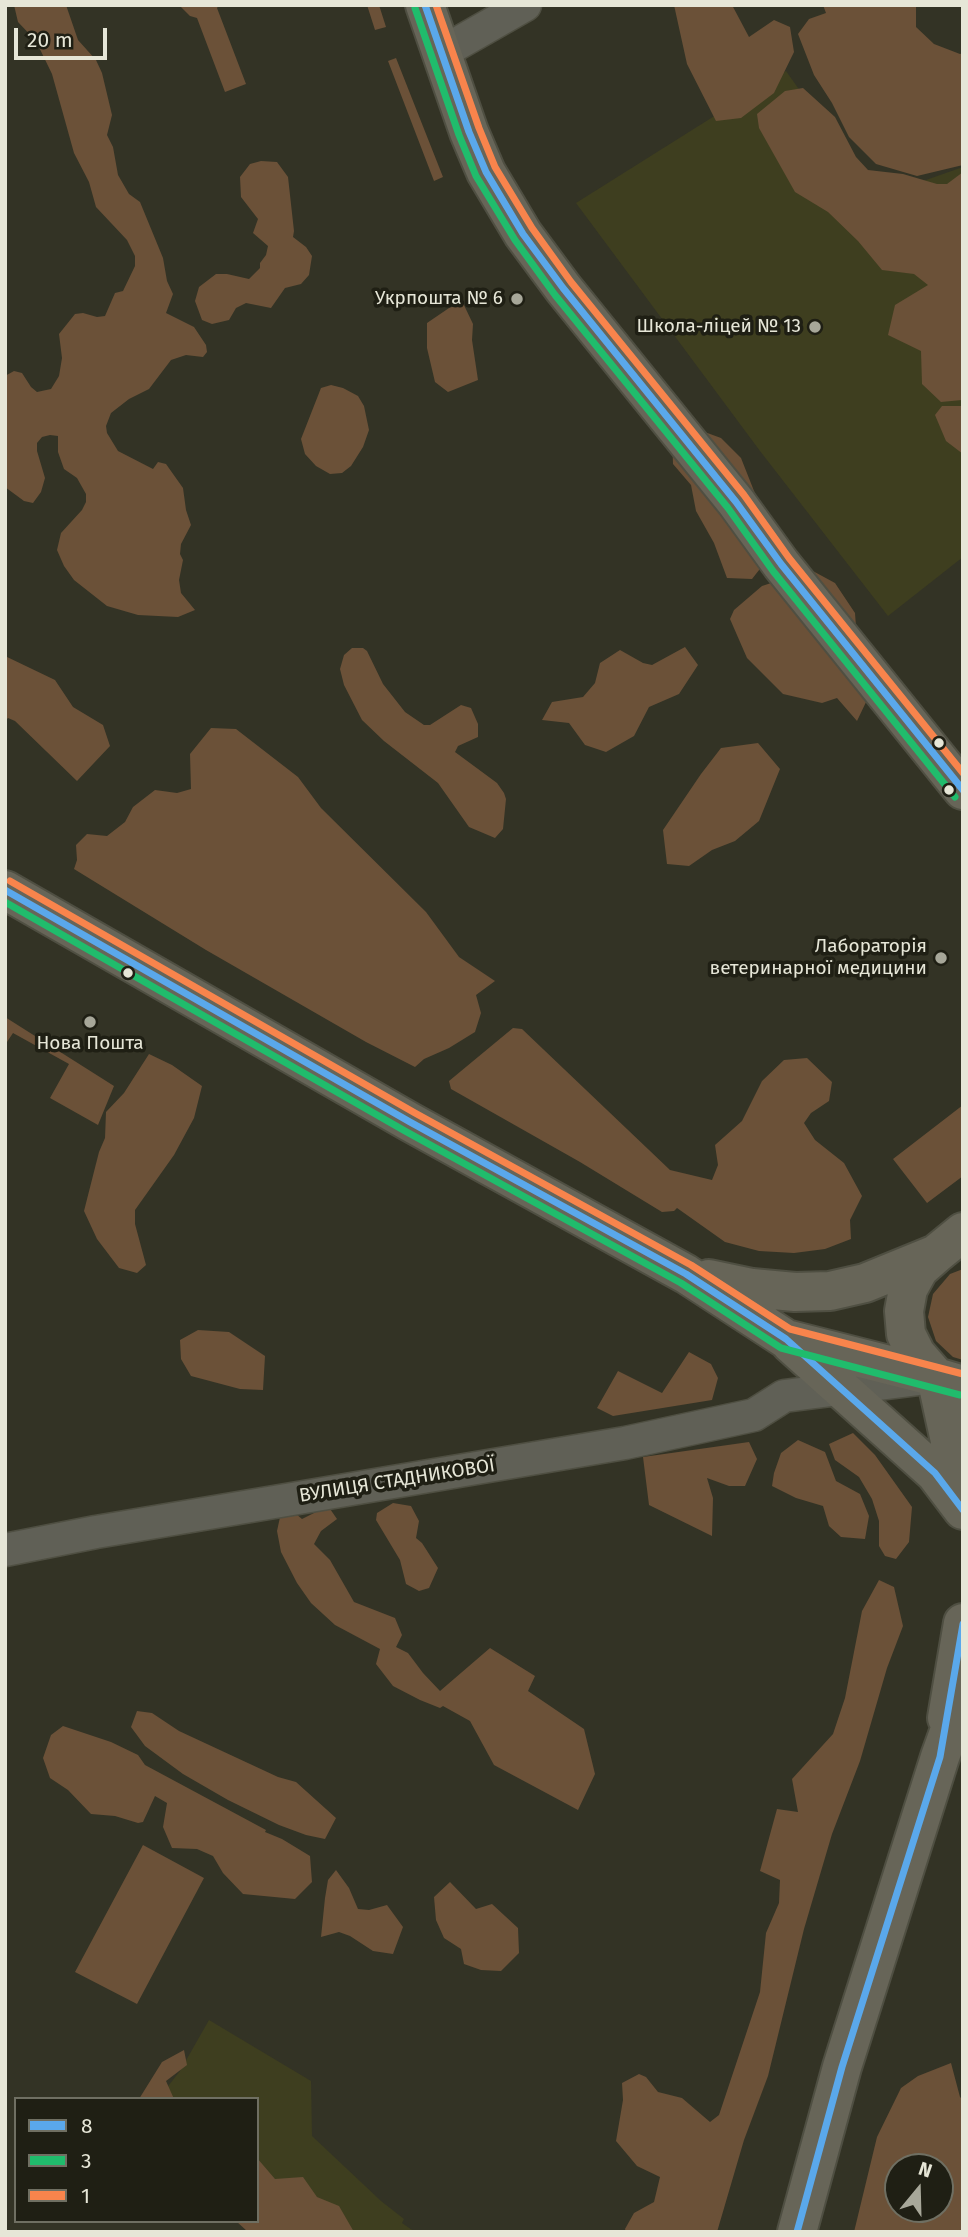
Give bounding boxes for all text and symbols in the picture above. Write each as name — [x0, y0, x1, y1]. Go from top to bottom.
scale bar — [18, 14, 110, 58]
text: 20 m — [27, 27, 73, 53]
place label: Укрпошта № 6 — [375, 288, 503, 310]
marker: Укрпошта № 6 — [509, 291, 525, 307]
place label: Школа-ліцей № 13 — [636, 316, 801, 338]
marker: Школа-ліцей № 13 — [807, 319, 823, 335]
unlabelled marker — [932, 736, 946, 750]
unlabelled marker — [942, 783, 956, 797]
place label: Лабораторія ветеринарної медицини — [710, 936, 927, 980]
marker: Лабораторія ветеринарної медицини — [933, 950, 949, 966]
unlabelled marker — [121, 966, 135, 980]
marker: Нова Пошта — [82, 1014, 98, 1030]
place label: Нова Пошта — [36, 1033, 144, 1055]
street label: ВУЛИЦЯ СТАДНИКОВОЇ — [298, 1454, 496, 1508]
legend — [14, 2097, 259, 2223]
text: 8 — [81, 2113, 93, 2139]
text: 3 — [81, 2148, 91, 2174]
north arrow — [884, 2153, 954, 2223]
text: N — [916, 2157, 935, 2182]
text: 1 — [81, 2183, 90, 2209]

